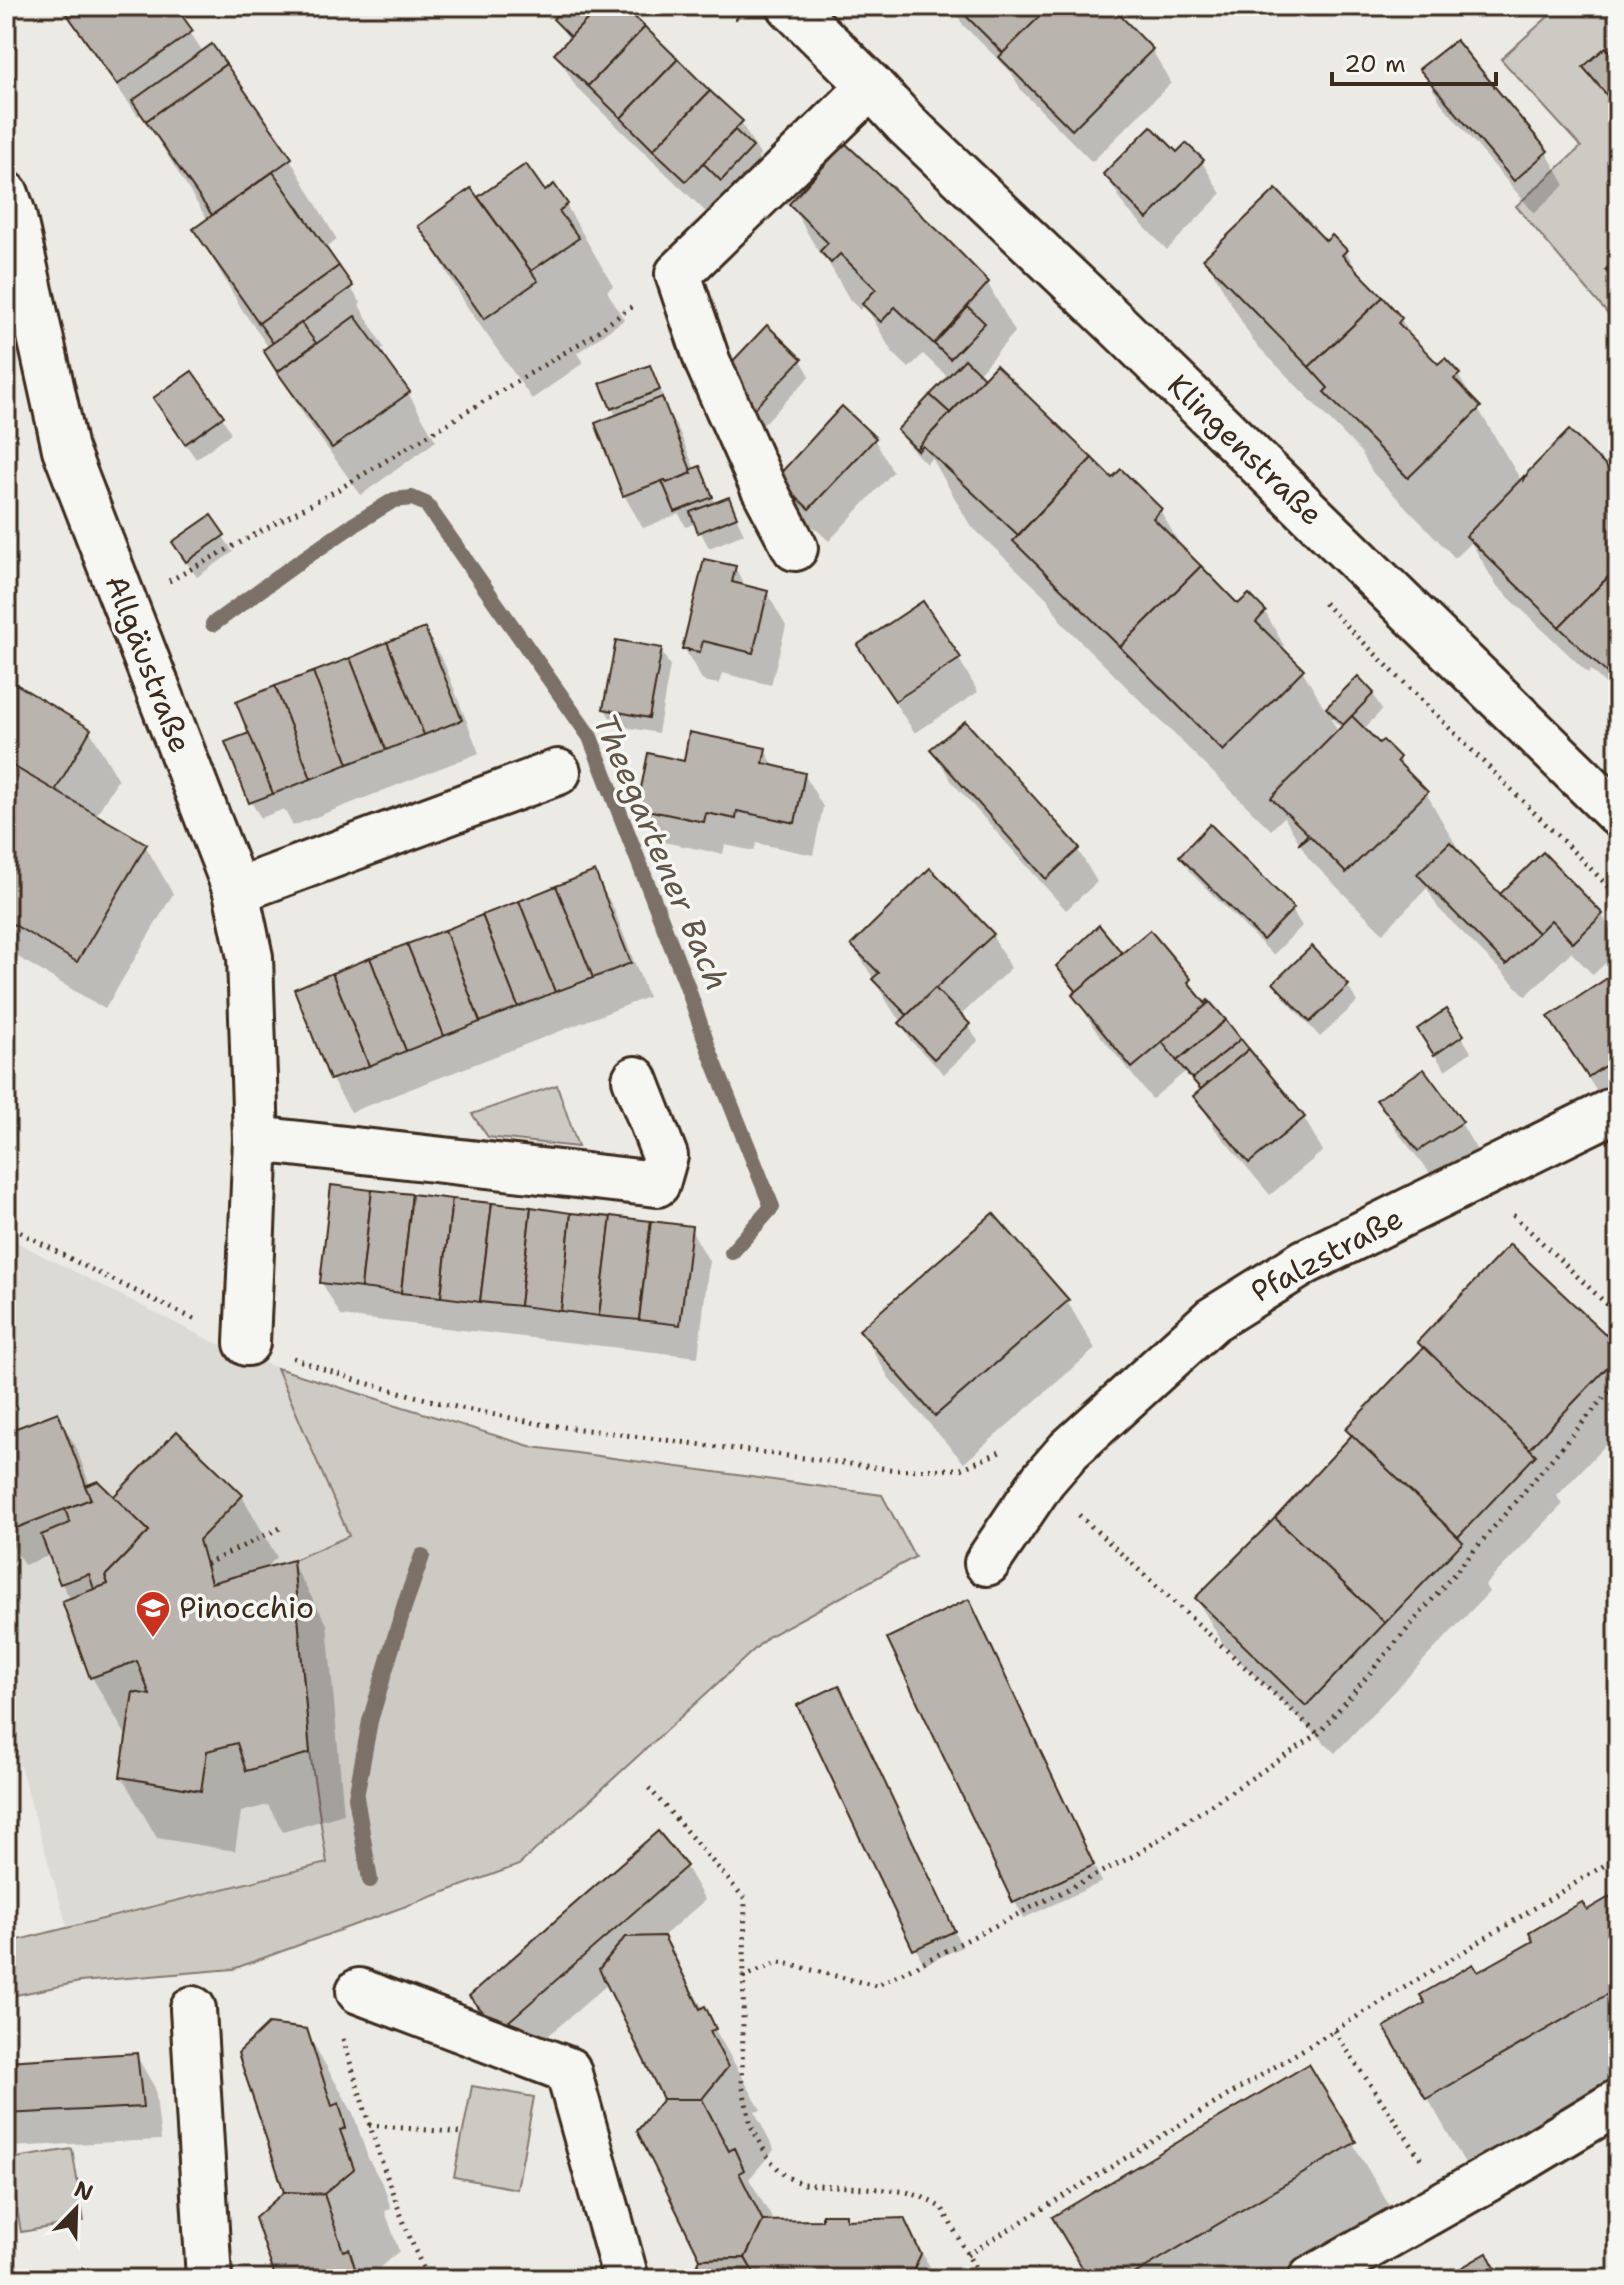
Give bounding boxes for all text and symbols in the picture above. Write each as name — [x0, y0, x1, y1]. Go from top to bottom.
scale bar — [1332, 36, 1496, 86]
text: 20 m — [1344, 48, 1406, 80]
street label: Klingenstraße — [1159, 365, 1332, 534]
street label: Allgäustraße — [96, 569, 201, 759]
water label: Theegartener Bach — [584, 707, 739, 997]
street label: Pfalzstraße — [1244, 1197, 1410, 1312]
place label: Pinocchio — [179, 1587, 314, 1628]
school or university icon: Pinocchio — [134, 1589, 172, 1639]
north arrow — [36, 2169, 116, 2249]
text: N — [70, 2174, 97, 2208]

